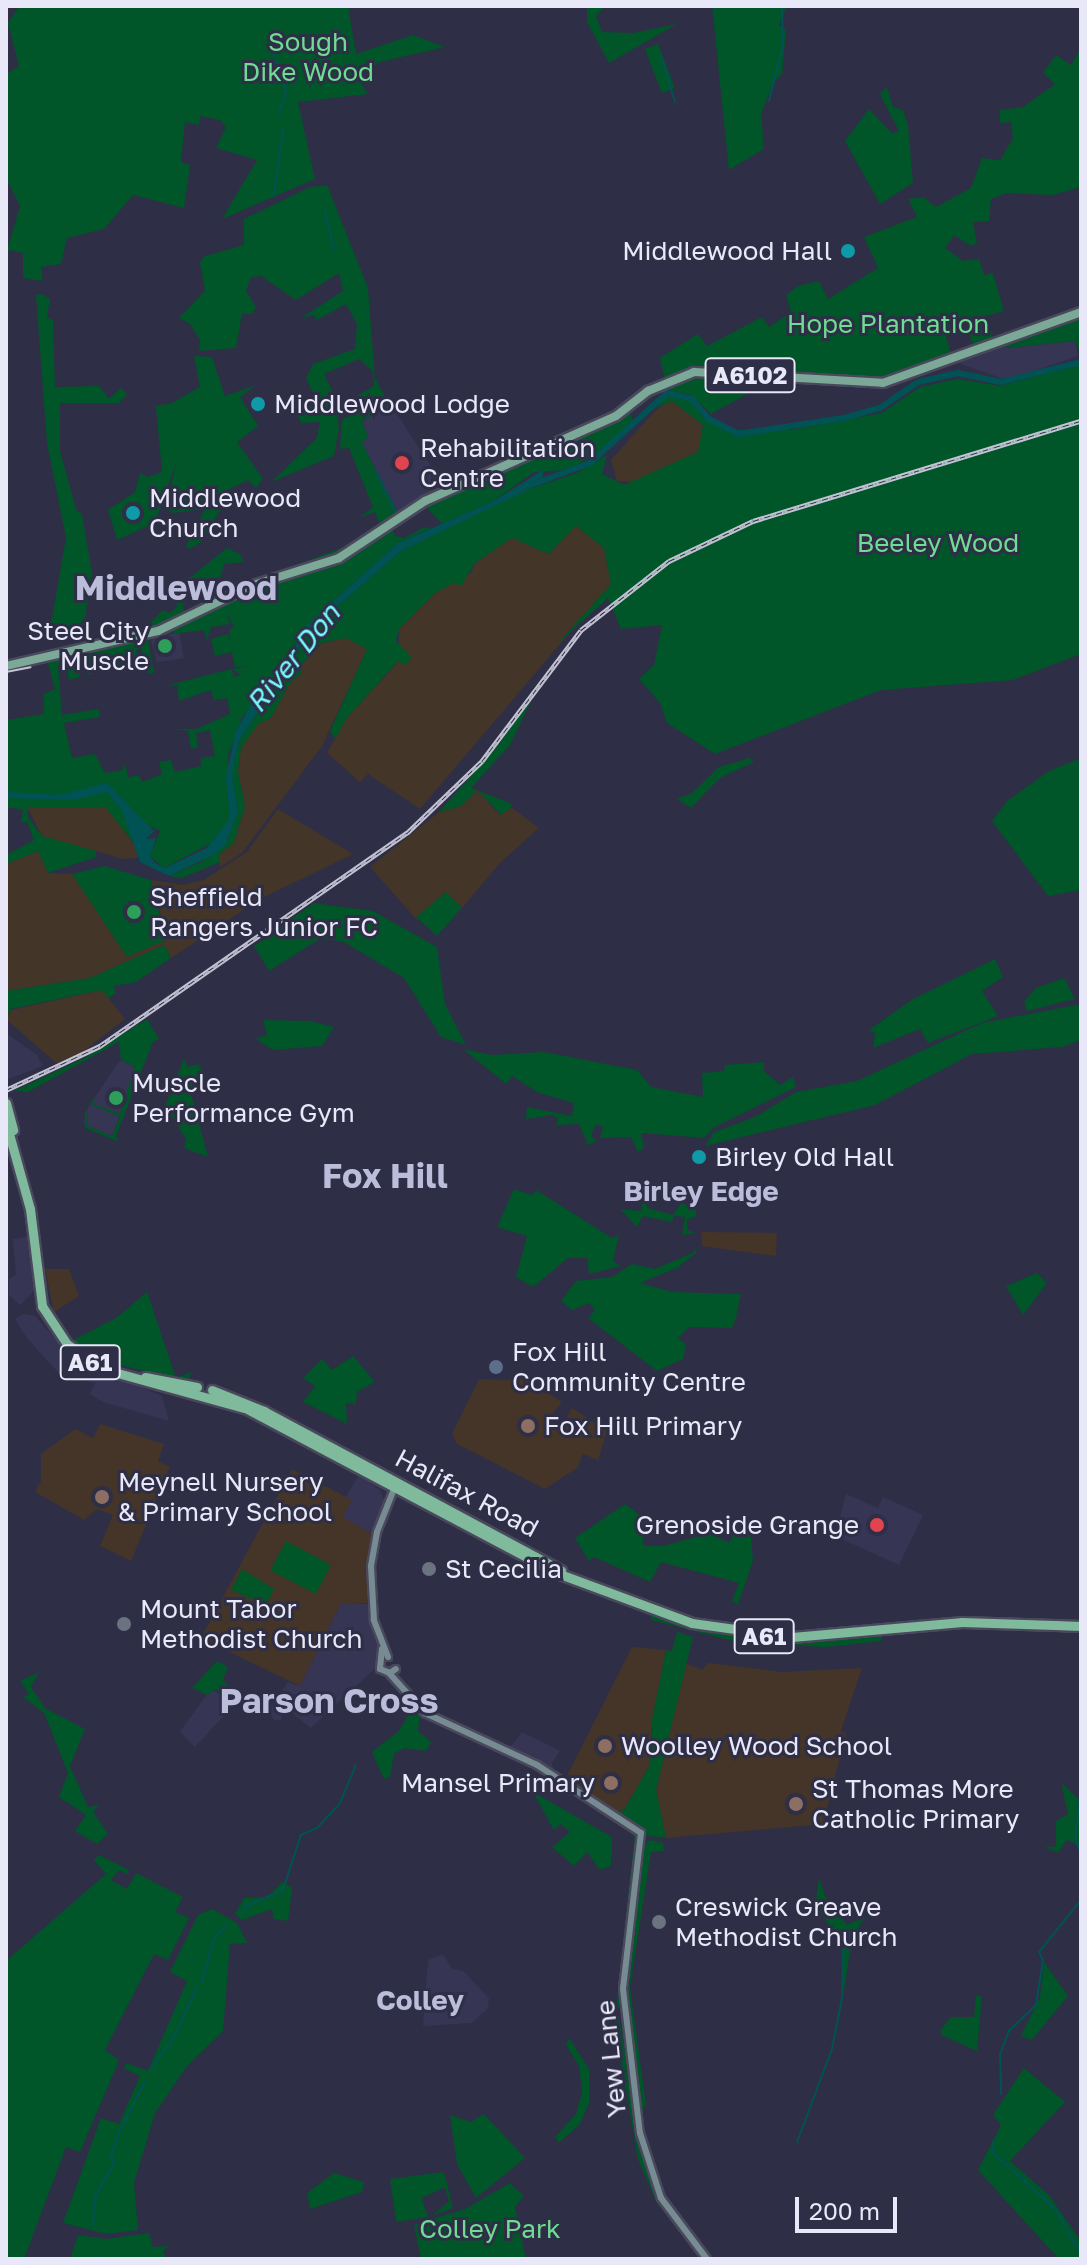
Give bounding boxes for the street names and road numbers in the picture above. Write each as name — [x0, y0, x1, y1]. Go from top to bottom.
road number: A6102 — [704, 355, 796, 395]
road number: A61 — [58, 1342, 122, 1382]
street label: Halifax Road — [390, 1442, 544, 1544]
road number: A61 — [732, 1616, 796, 1656]
street label: Yew Lane — [589, 1999, 633, 2119]

